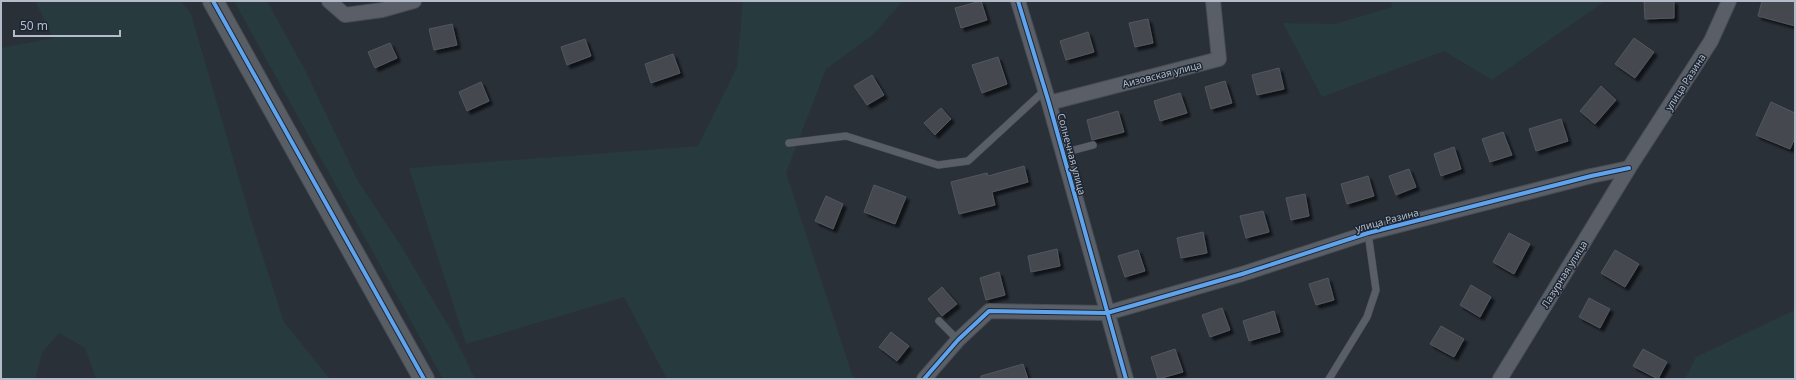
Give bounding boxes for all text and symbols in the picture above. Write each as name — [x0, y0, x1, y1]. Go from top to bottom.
scale bar — [14, 12, 120, 38]
text: 50 m — [20, 17, 48, 34]
street label: улица Разина — [1661, 51, 1709, 113]
street label: Аизовская улица — [1121, 57, 1203, 91]
street label: Солнечная улица — [1054, 112, 1090, 196]
street label: улица Разина — [1354, 205, 1420, 235]
street label: Лазурная улица — [1538, 238, 1590, 310]

